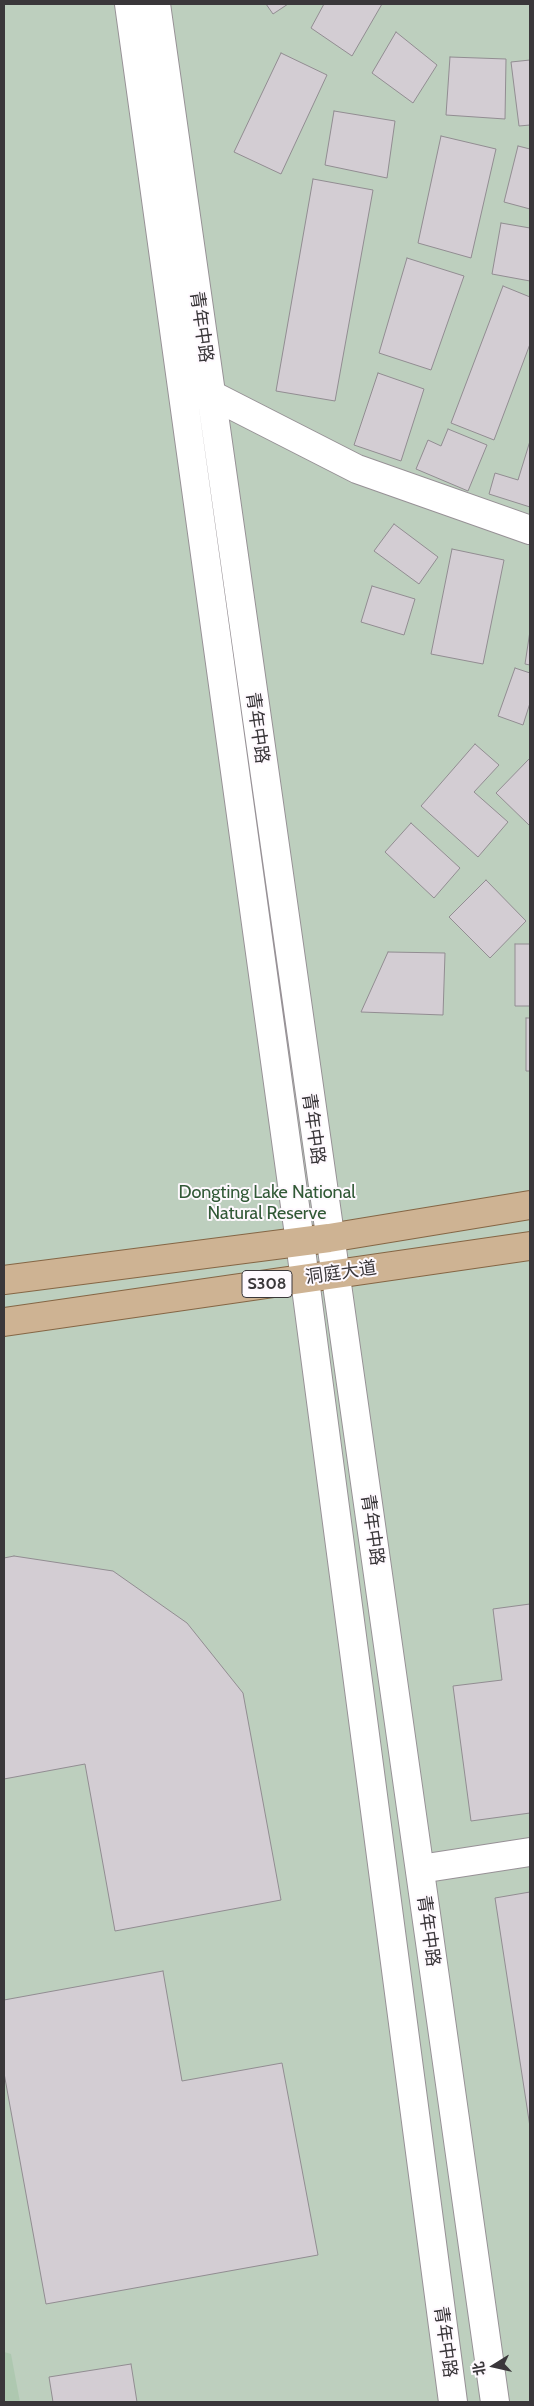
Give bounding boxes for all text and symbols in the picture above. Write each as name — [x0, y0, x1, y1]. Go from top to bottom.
street label: 青年中路 — [185, 290, 217, 364]
street label: 青年中路 — [241, 691, 273, 765]
street label: 青年中路 — [297, 1092, 329, 1166]
park label: Dongting Lake National Natural Reserve — [178, 1182, 356, 1224]
street label: 洞庭大道 — [304, 1257, 378, 1289]
road number: S308 — [242, 1270, 292, 1298]
street label: 青年中路 — [356, 1493, 388, 1567]
street label: 青年中路 — [412, 1894, 444, 1968]
street label: 青年中路 — [429, 2305, 461, 2379]
north arrow — [469, 2341, 519, 2391]
text: 北 — [469, 2360, 489, 2377]

